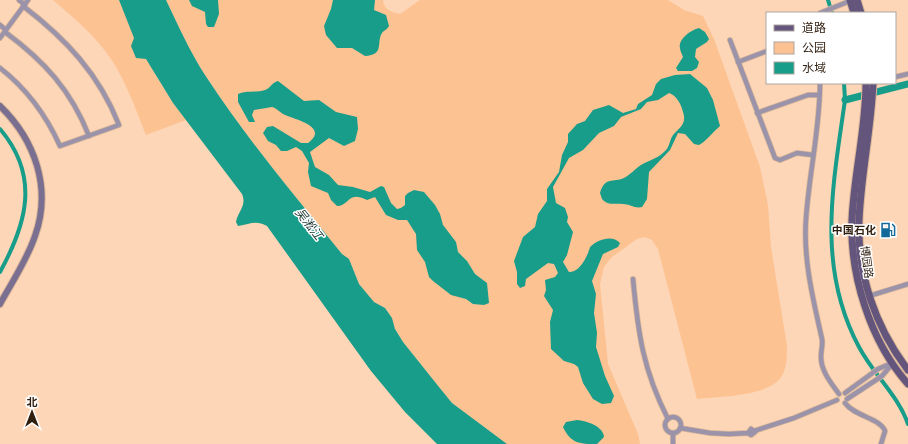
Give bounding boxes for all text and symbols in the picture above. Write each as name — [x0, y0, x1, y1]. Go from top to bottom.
legend — [766, 12, 896, 84]
text: 道路 — [802, 21, 826, 35]
text: 公园 — [802, 41, 826, 55]
text: 水域 — [802, 61, 826, 75]
water label: 吴淞江 — [292, 206, 327, 244]
fuel station icon: 中国石化 — [879, 221, 897, 239]
place label: 中国石化 — [832, 224, 876, 236]
street label: 博园路 — [859, 245, 875, 279]
north arrow — [12, 392, 52, 432]
text: 北 — [27, 396, 38, 408]

